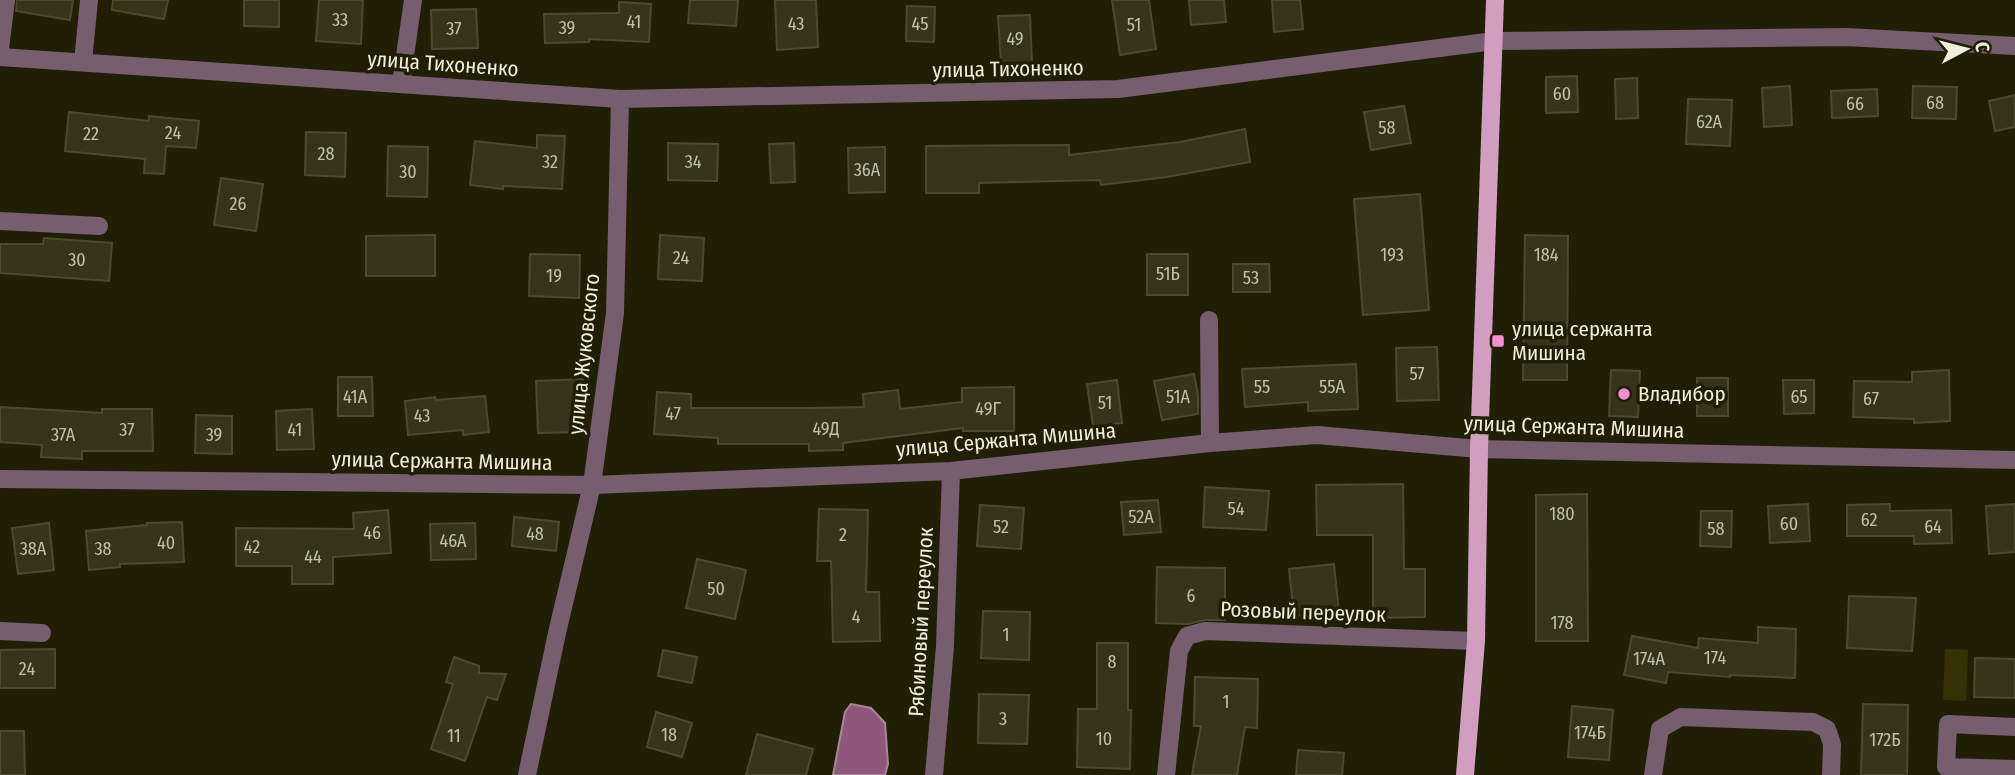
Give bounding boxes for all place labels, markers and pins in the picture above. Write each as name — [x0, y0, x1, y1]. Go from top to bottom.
place label: улица cержанта Мишина — [1512, 316, 1653, 366]
marker: улица cержанта Мишина — [1490, 333, 1506, 349]
place label: Владибор — [1638, 381, 1726, 407]
marker: Владибор — [1616, 386, 1632, 402]

